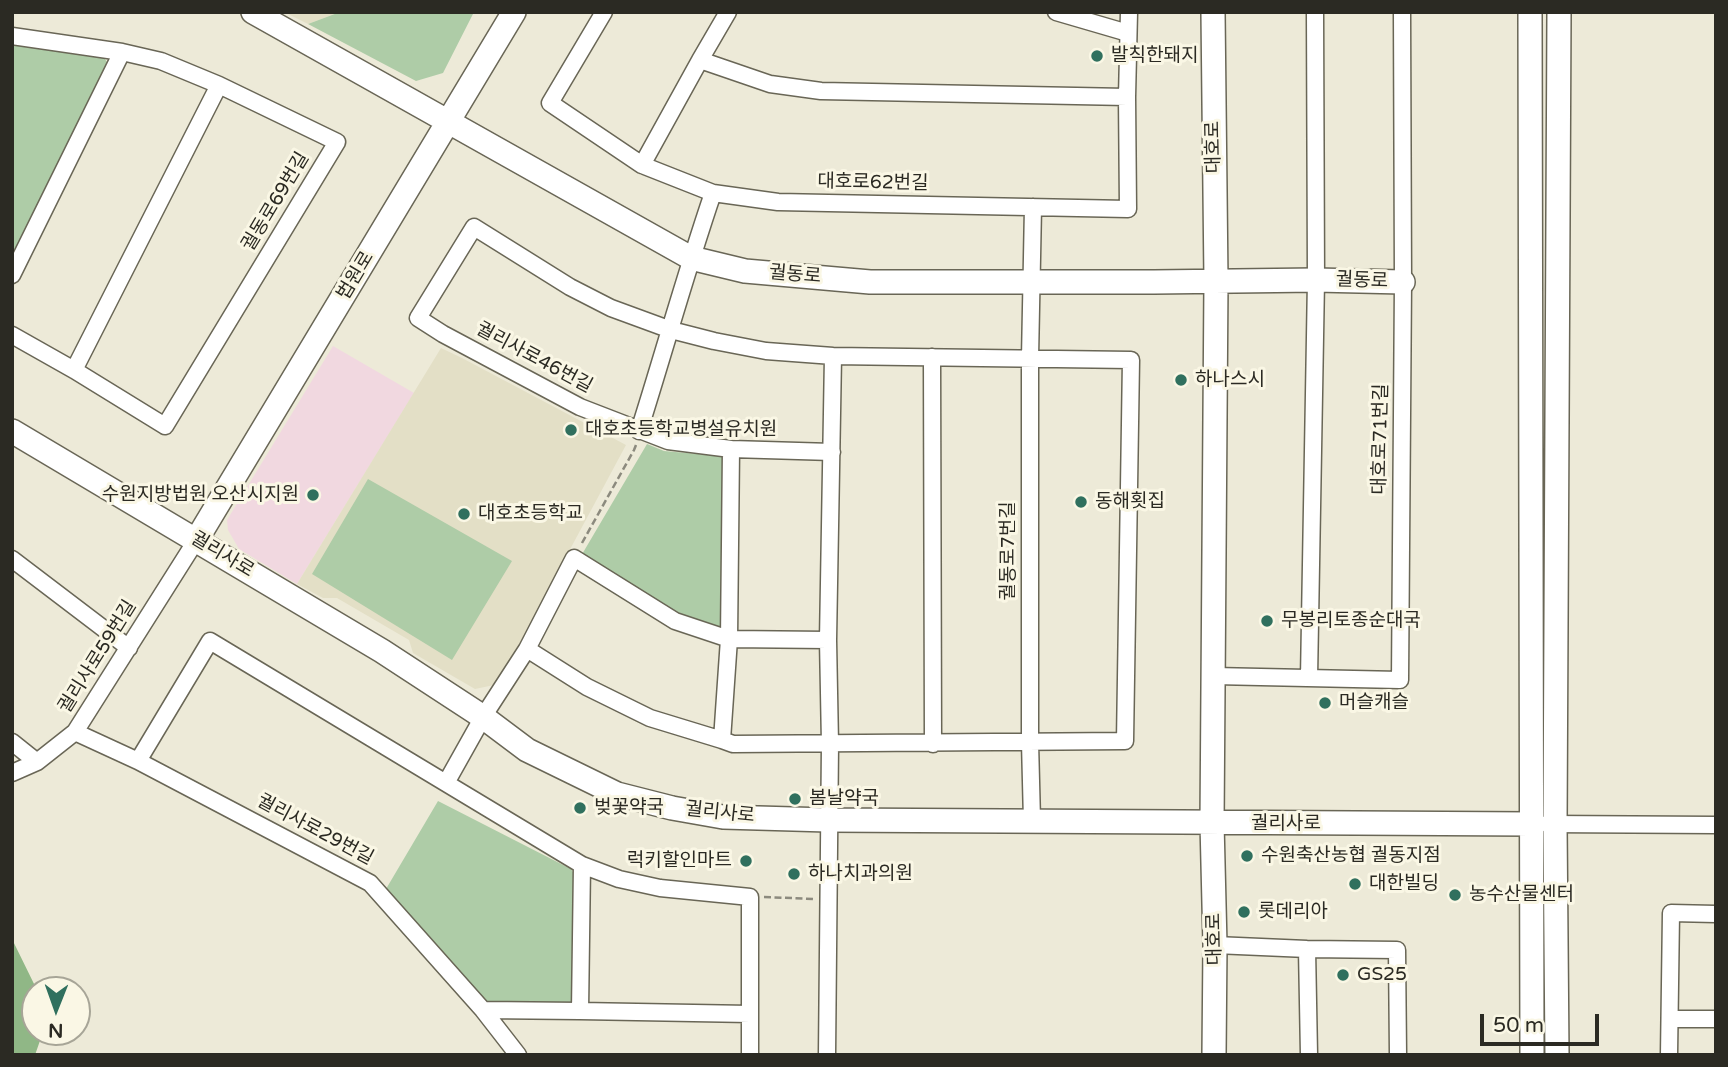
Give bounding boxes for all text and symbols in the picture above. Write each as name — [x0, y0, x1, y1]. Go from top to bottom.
place label: 발칙한돼지 — [1111, 45, 1198, 67]
marker: 발칙한돼지 — [1089, 48, 1105, 64]
street label: 대호로 — [1202, 121, 1226, 173]
street label: 궐동로69번길 — [238, 148, 314, 256]
street label: 대호로62번길 — [817, 171, 929, 195]
street label: 법원로 — [333, 248, 379, 304]
street label: 궐동로 — [768, 261, 822, 289]
street label: 궐동로 — [1335, 269, 1389, 293]
street label: 궐리사로46번길 — [472, 318, 596, 398]
place label: 하나스시 — [1195, 369, 1265, 391]
marker: 하나스시 — [1173, 372, 1189, 388]
street label: 대호로71번길 — [1369, 383, 1393, 495]
place label: 대호초등학교병설유치원 — [585, 419, 777, 441]
marker: 대호초등학교병설유치원 — [563, 422, 579, 438]
place label: 수원지방법원 오산시지원 — [102, 484, 299, 506]
marker: 수원지방법원 오산시지원 — [305, 487, 321, 503]
place label: 동해횟집 — [1095, 491, 1165, 513]
marker: 동해횟집 — [1073, 494, 1089, 510]
street label: 궐동로7번길 — [998, 501, 1020, 601]
place label: 대호초등학교 — [478, 503, 583, 525]
marker: 대호초등학교 — [456, 506, 472, 522]
street label: 궐리사로 — [186, 527, 258, 583]
street label: 궐리사로59번길 — [54, 596, 142, 718]
place label: 무봉리토종순대국 — [1281, 610, 1421, 632]
marker: 무봉리토종순대국 — [1259, 613, 1275, 629]
place label: 머슬캐슬 — [1339, 692, 1409, 714]
marker: 머슬캐슬 — [1317, 695, 1333, 711]
place label: 봄날약국 — [809, 788, 879, 810]
street label: 궐리사로29번길 — [253, 790, 377, 870]
marker: 봄날약국 — [787, 791, 803, 807]
place label: 벚꽃약국 — [594, 797, 664, 819]
street label: 궐리사로 — [684, 798, 756, 828]
marker: 벚꽃약국 — [572, 800, 588, 816]
street label: 궐리사로 — [1251, 813, 1321, 835]
place label: 수원축산농협 궐동지점 — [1261, 845, 1441, 867]
marker: 수원축산농협 궐동지점 — [1239, 848, 1255, 864]
place label: 럭키할인마트 — [627, 850, 732, 872]
marker: 럭키할인마트 — [738, 853, 754, 869]
place label: 하나치과의원 — [808, 863, 913, 885]
marker: 하나치과의원 — [786, 866, 802, 882]
place label: 대한빌딩 — [1369, 873, 1439, 895]
marker: 대한빌딩 — [1347, 876, 1363, 892]
place label: 농수산물센터 — [1469, 884, 1574, 906]
marker: 농수산물센터 — [1447, 887, 1463, 903]
place label: 롯데리아 — [1258, 901, 1328, 923]
marker: 롯데리아 — [1236, 904, 1252, 920]
street label: 대호로 — [1203, 913, 1227, 965]
place label: GS25 — [1357, 964, 1407, 986]
marker: GS25 — [1335, 967, 1351, 983]
north arrow — [21, 976, 91, 1046]
scale bar — [1483, 1000, 1602, 1044]
text: 50 m — [1493, 1013, 1544, 1038]
text: N — [48, 1019, 63, 1041]

